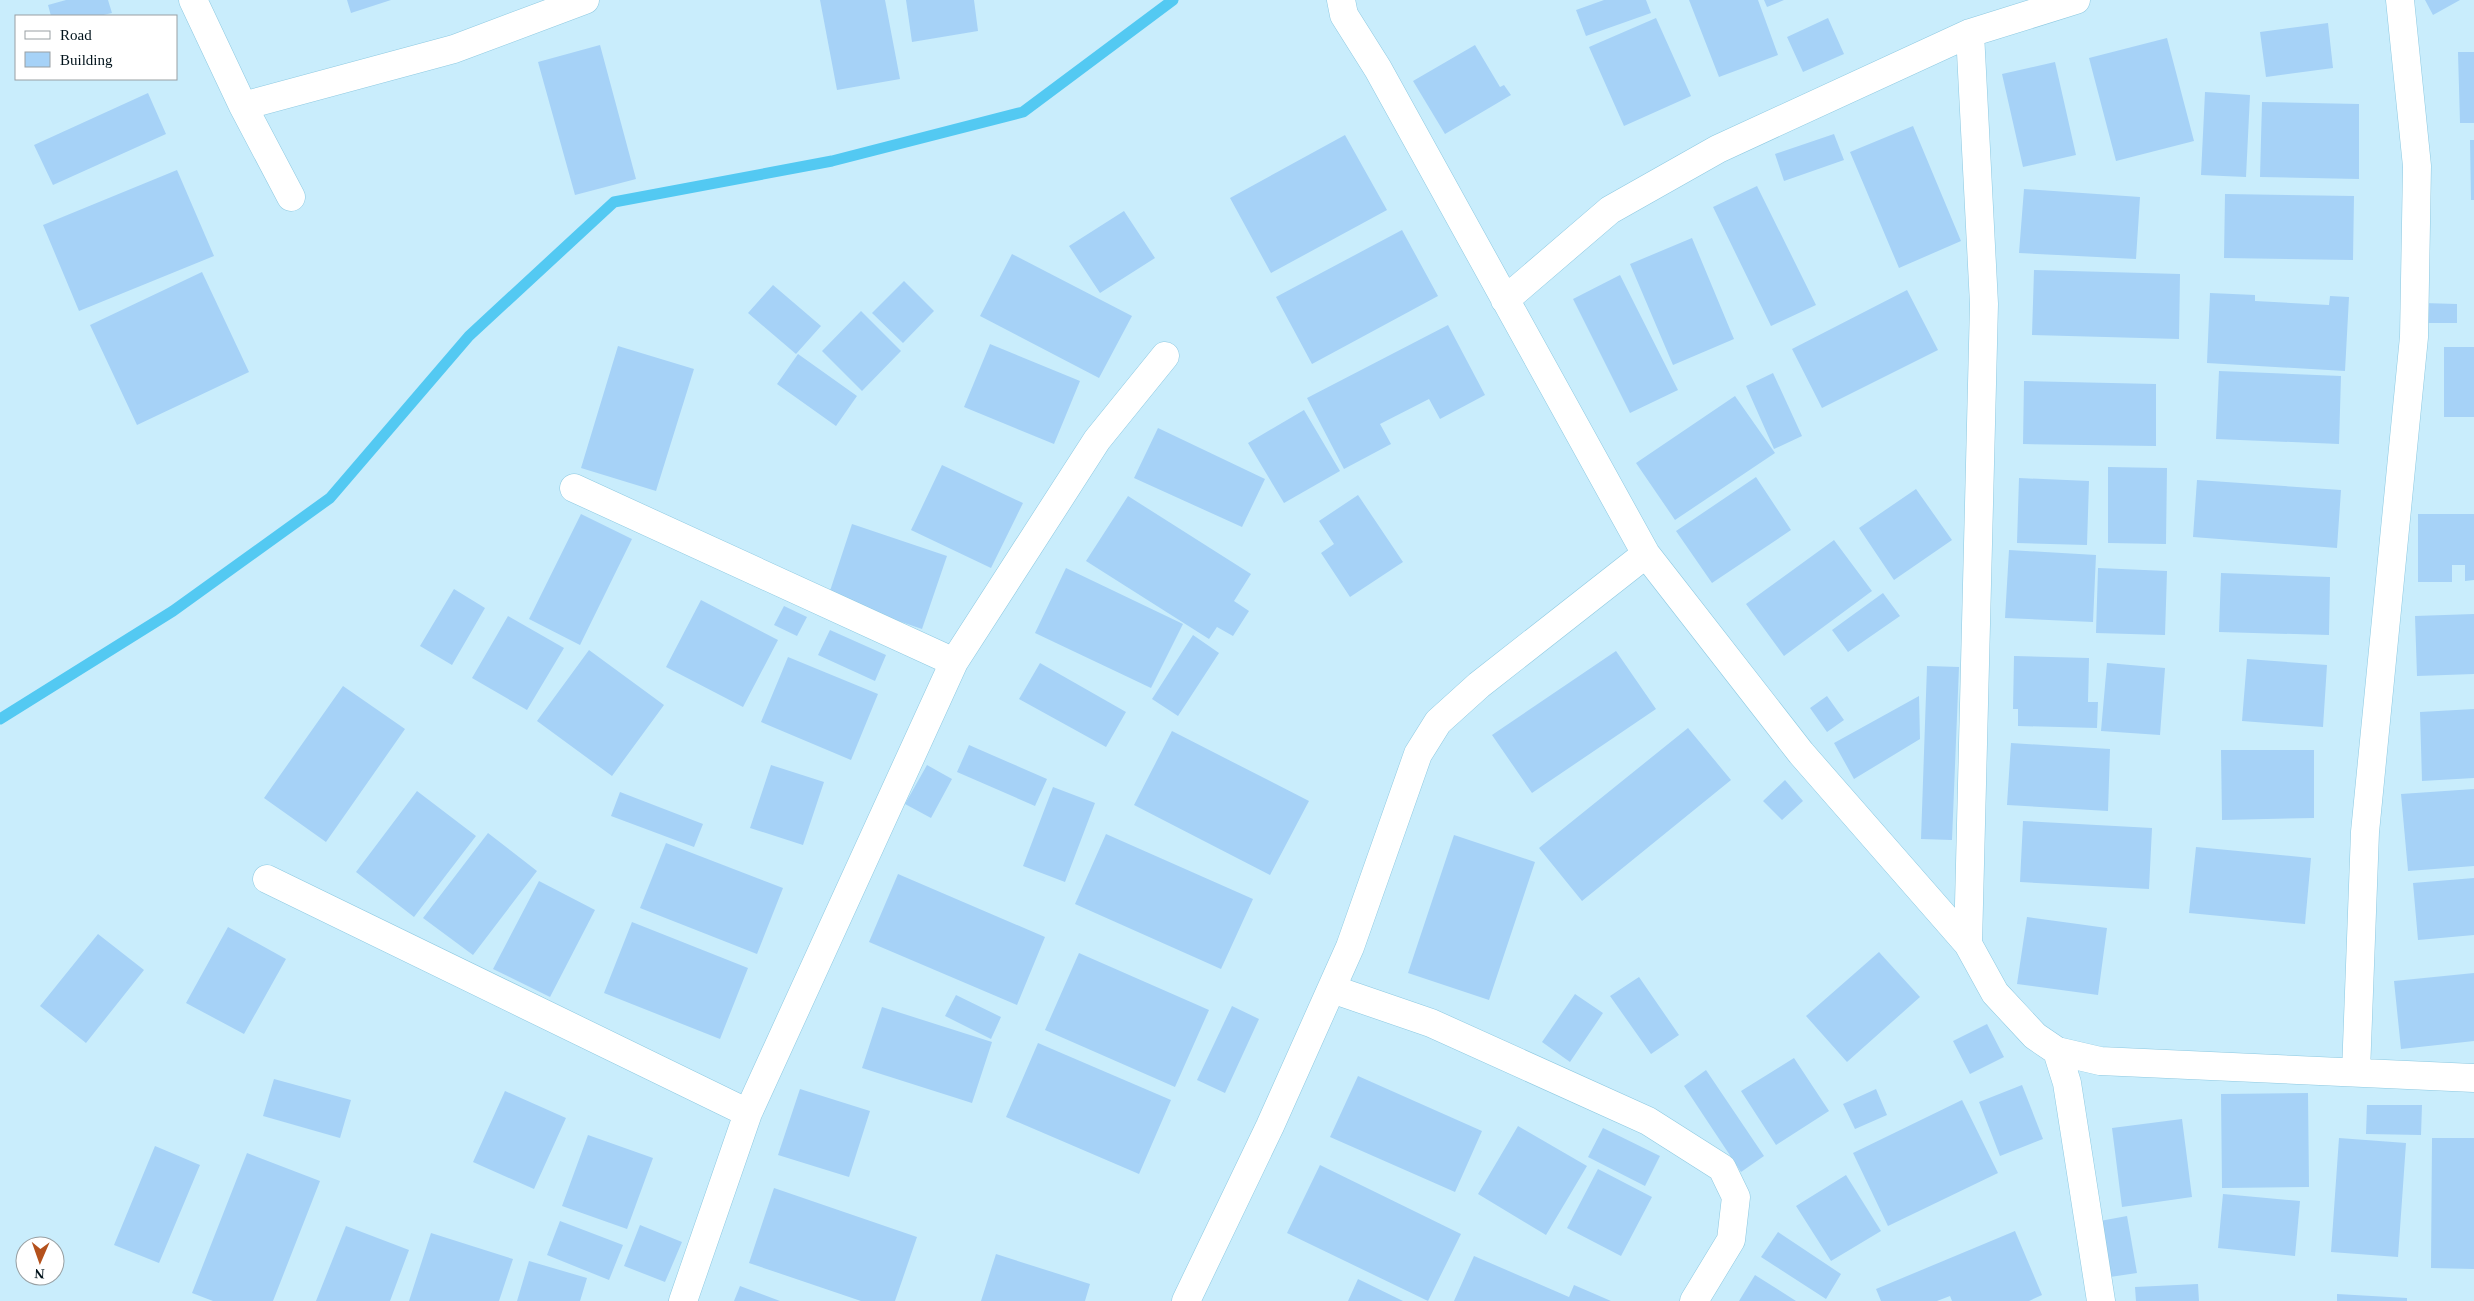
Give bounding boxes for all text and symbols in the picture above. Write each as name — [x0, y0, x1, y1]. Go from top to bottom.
legend — [15, 15, 178, 80]
text: Road — [60, 27, 92, 43]
text: Building — [60, 52, 113, 68]
north arrow — [15, 1236, 65, 1286]
text: N — [34, 1266, 45, 1281]

